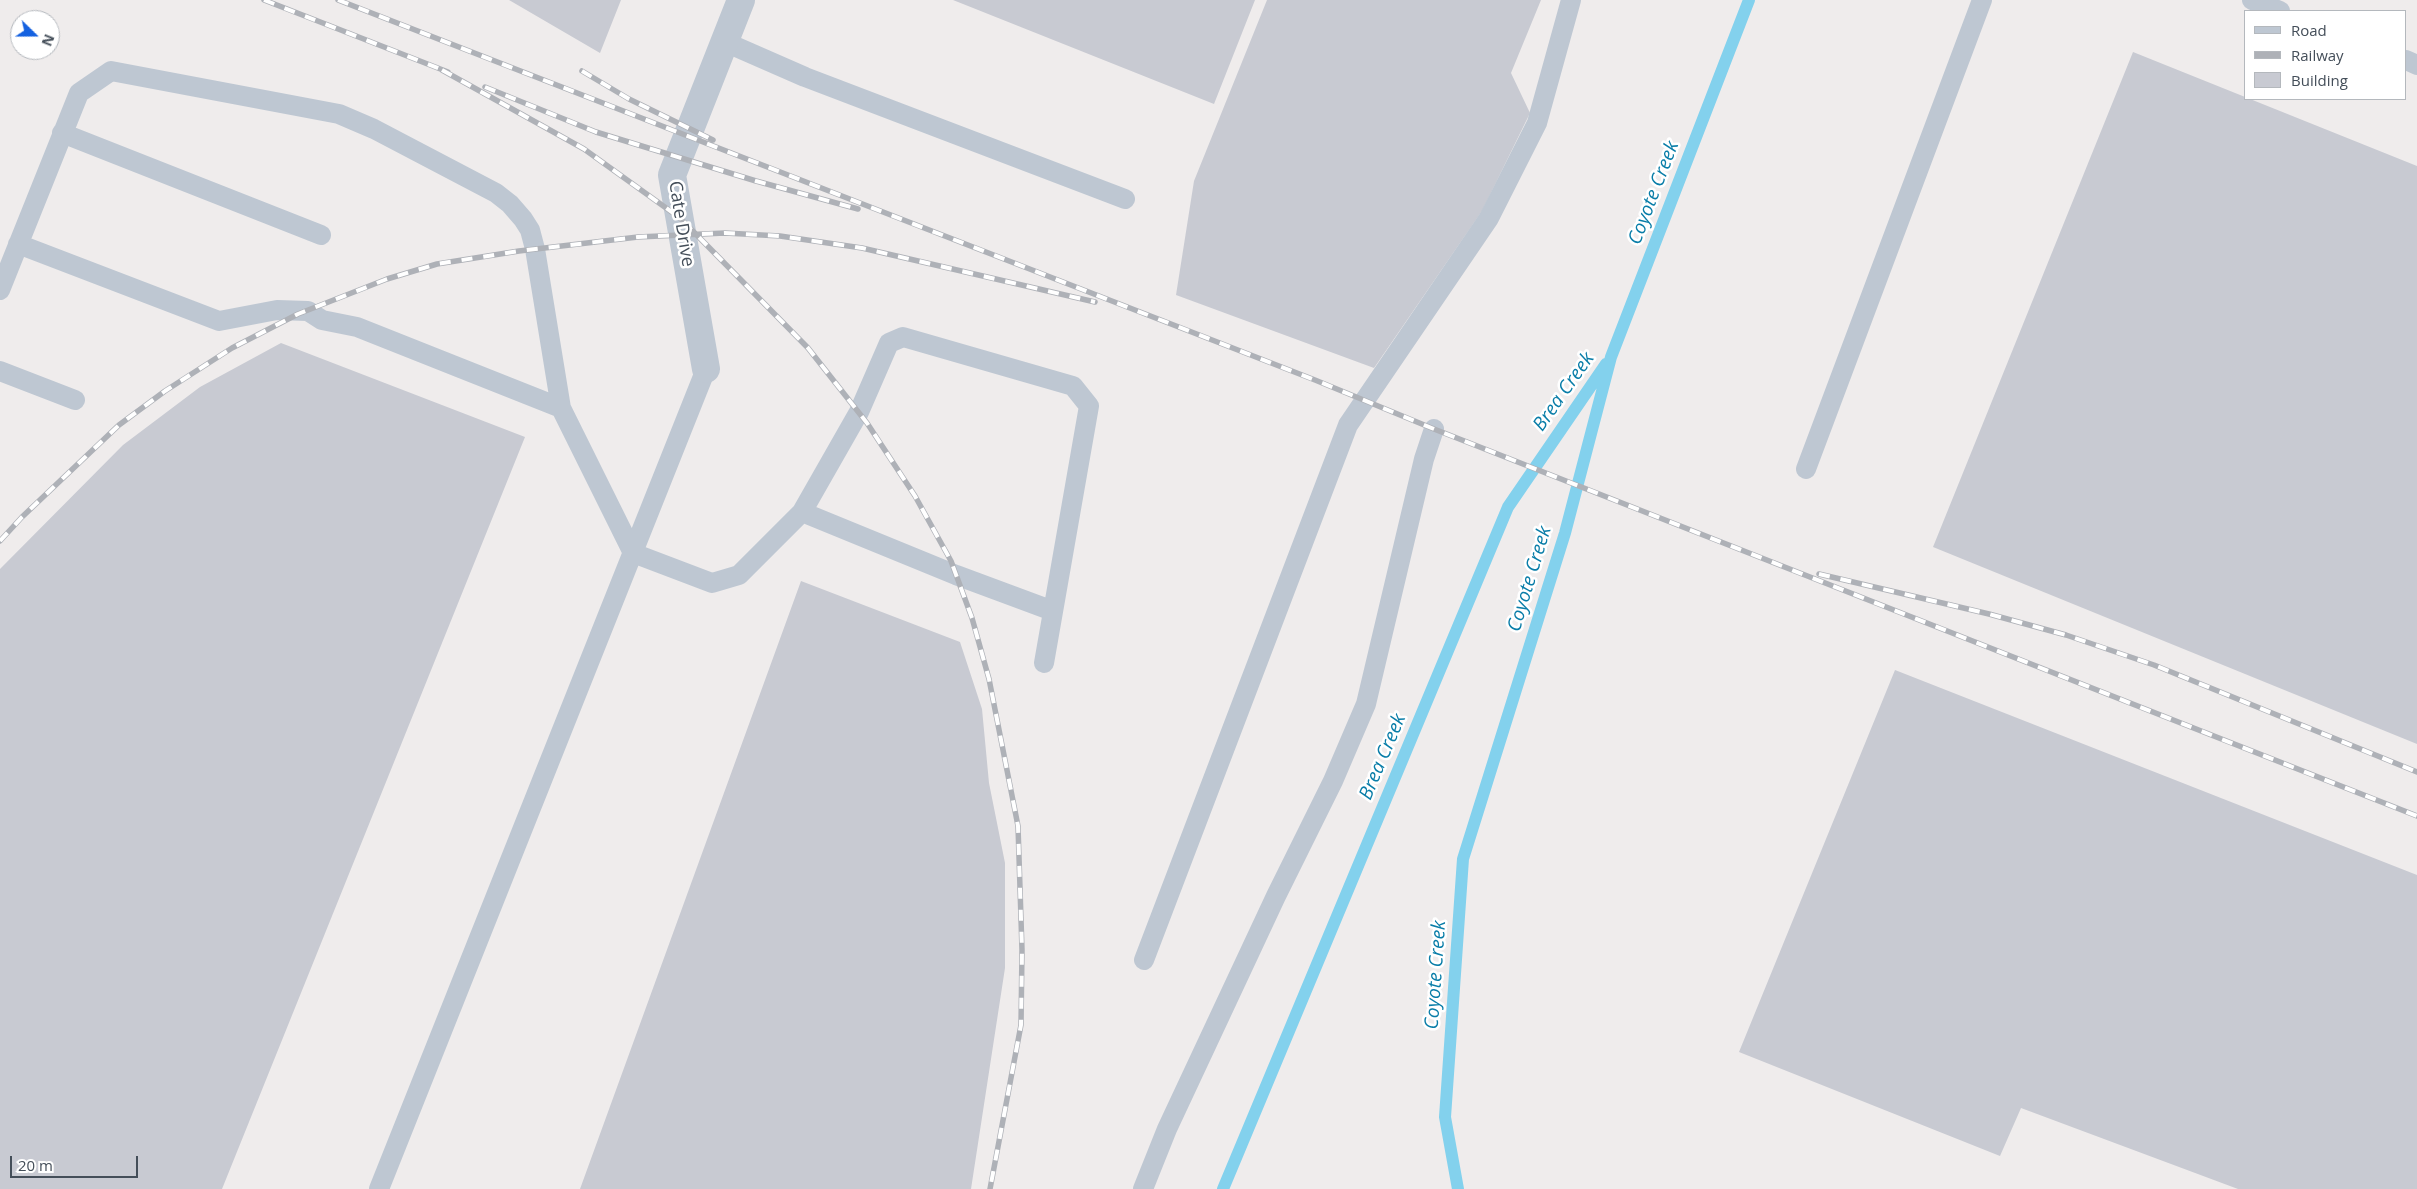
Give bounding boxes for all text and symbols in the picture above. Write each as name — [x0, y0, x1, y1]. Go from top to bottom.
north arrow — [10, 10, 60, 60]
legend — [2244, 10, 2407, 100]
text: Road — [2291, 20, 2327, 40]
text: N — [38, 32, 59, 49]
text: Railway — [2291, 45, 2344, 65]
text: Building — [2291, 70, 2348, 90]
water label: Coyote Creek — [1624, 138, 1684, 248]
street label: Cate Drive — [664, 180, 698, 268]
water label: Brea Creek — [1529, 348, 1599, 436]
water label: Coyote Creek — [1503, 524, 1557, 634]
water label: Brea Creek — [1355, 711, 1411, 803]
water label: Coyote Creek — [1421, 920, 1451, 1030]
scale bar — [12, 1146, 140, 1178]
text: 20 m — [18, 1155, 53, 1175]

